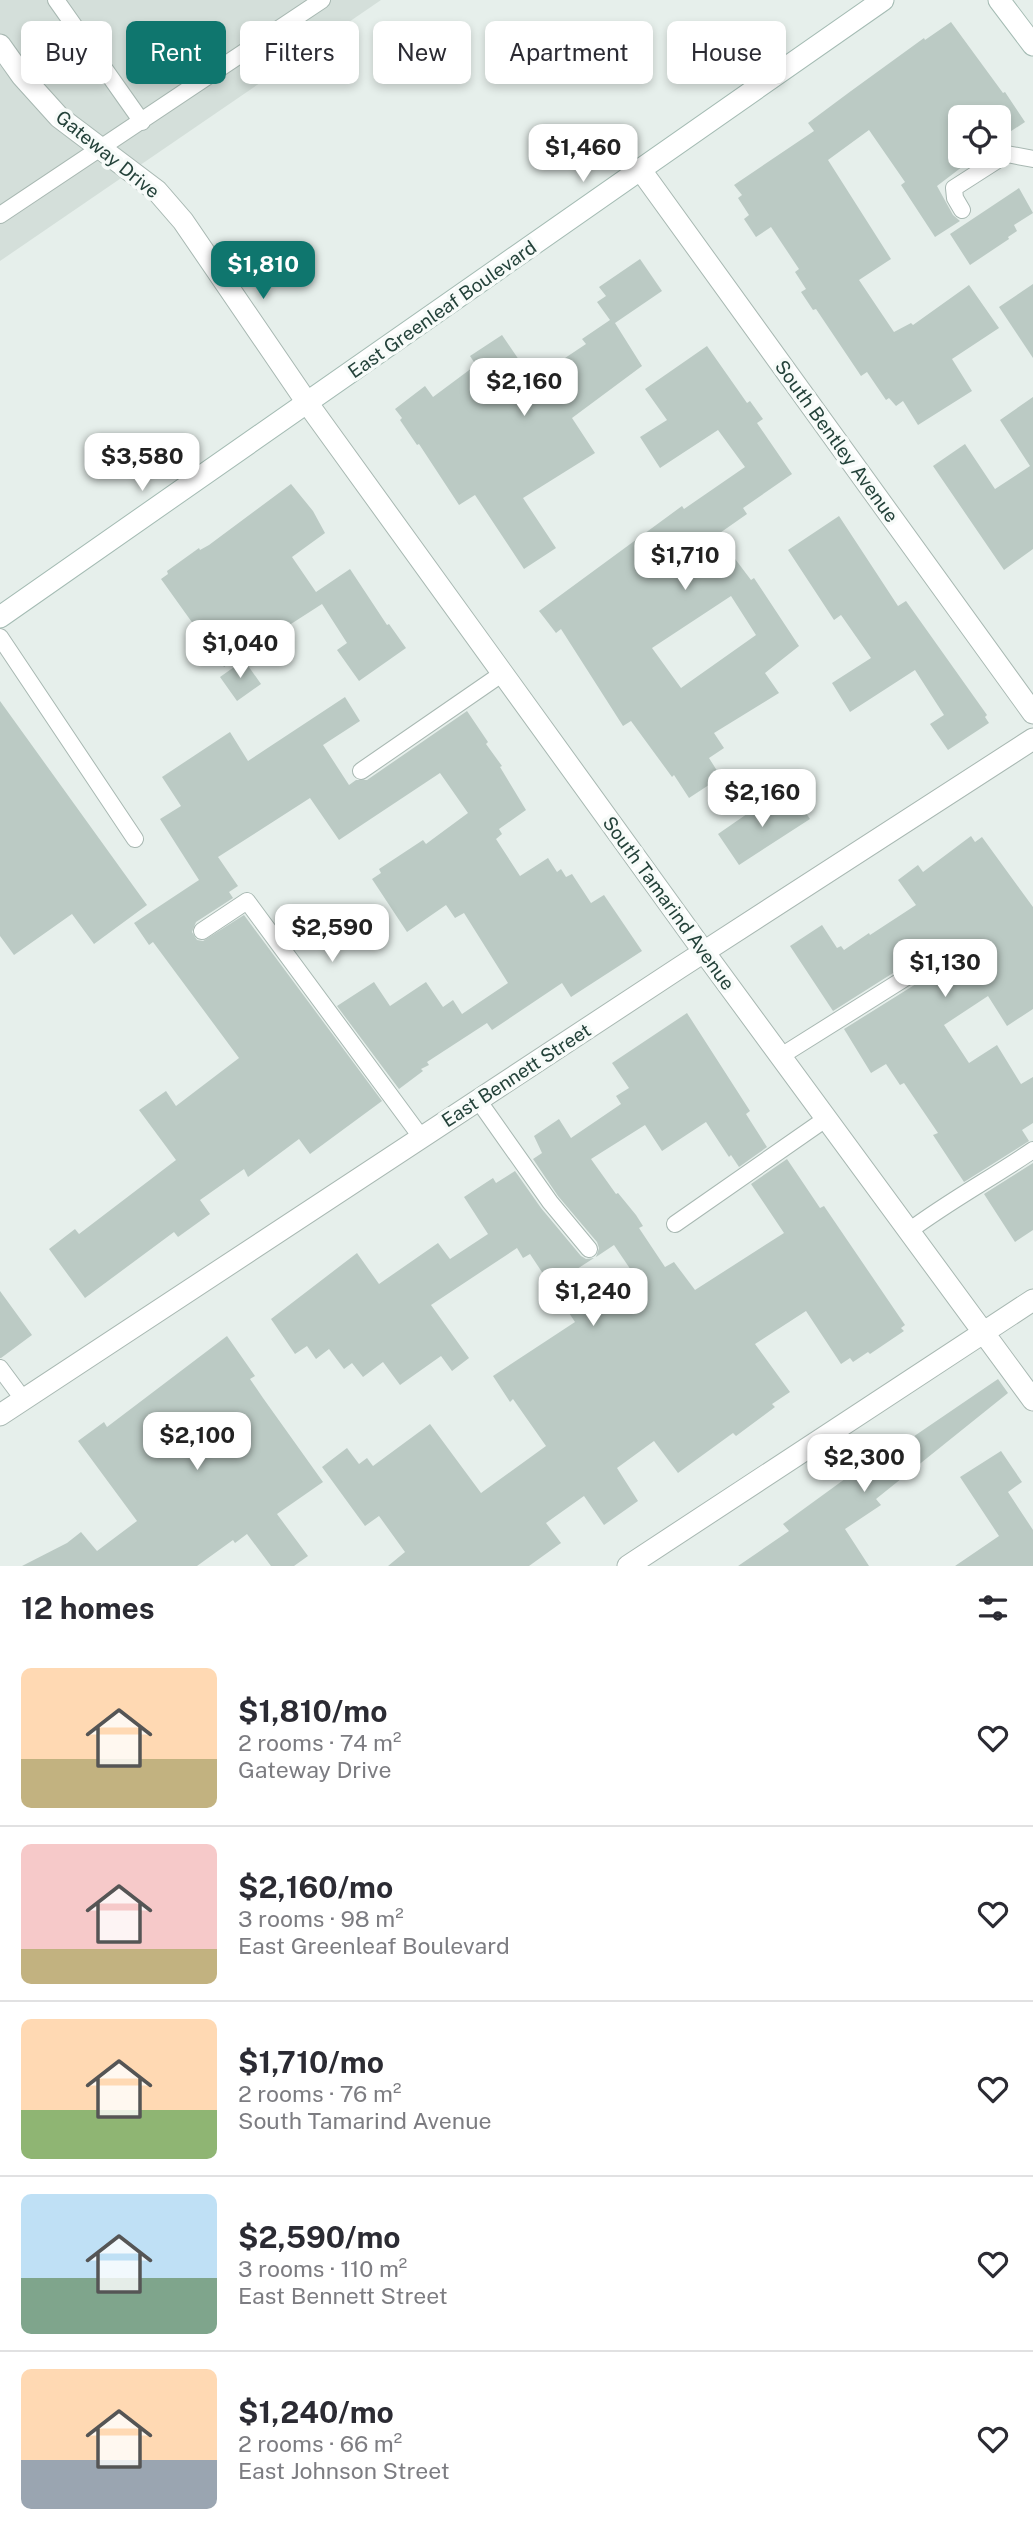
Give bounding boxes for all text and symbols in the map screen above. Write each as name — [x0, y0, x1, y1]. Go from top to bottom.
chip: Buy — [21, 21, 112, 84]
chip: Rent — [126, 21, 226, 84]
chip: Filters — [240, 21, 359, 84]
chip: New — [373, 21, 471, 84]
chip: Apartment — [485, 21, 653, 84]
chip: House — [667, 21, 786, 84]
map controls — [948, 105, 1011, 168]
button: locate — [948, 105, 1011, 168]
street label: Gateway Drive — [52, 106, 164, 202]
pin: $1,460 — [526, 124, 640, 184]
text: $1,460 — [545, 133, 621, 160]
street label: East Greenleaf Boulevard — [344, 236, 540, 382]
pin: $1,810 — [206, 242, 320, 301]
text: $1,810 — [227, 250, 299, 277]
street label: South Bentley Avenue — [771, 356, 903, 526]
pin: $2,160 — [467, 358, 581, 418]
text: $2,160 — [486, 367, 562, 394]
pin: $3,580 — [85, 434, 199, 493]
text: $3,580 — [100, 442, 184, 469]
pin: $1,710 — [628, 532, 742, 592]
text: $1,710 — [650, 541, 720, 568]
pin: $1,040 — [183, 620, 297, 680]
text: $1,040 — [202, 629, 278, 656]
pin: $2,160 — [705, 770, 819, 829]
text: $2,160 — [724, 778, 800, 805]
street label: South Tamarind Avenue — [599, 812, 739, 994]
pin: $2,590 — [275, 904, 389, 964]
text: $2,590 — [291, 913, 373, 940]
pin: $1,130 — [888, 940, 1002, 999]
text: $1,130 — [909, 948, 981, 975]
street label: East Bennett Street — [437, 1019, 595, 1131]
pin: $1,240 — [536, 1268, 650, 1328]
text: $1,240 — [555, 1277, 631, 1304]
pin: $2,100 — [140, 1412, 254, 1472]
text: $2,100 — [159, 1421, 235, 1448]
pin: $2,300 — [807, 1434, 921, 1494]
text: $2,300 — [823, 1443, 905, 1470]
icon: filters — [974, 1589, 1012, 1627]
text: 12 homes — [21, 1590, 155, 1626]
text: $1,810/mo — [238, 1693, 387, 1729]
icon: home — [77, 1696, 161, 1780]
icon: heart — [974, 1719, 1012, 1757]
text: 2 rooms · 74 m² — [238, 1729, 401, 1756]
text: Gateway Drive — [238, 1756, 391, 1783]
text: $2,160/mo — [238, 1869, 393, 1905]
icon: home — [77, 1872, 161, 1956]
icon: heart — [974, 1895, 1012, 1933]
text: 3 rooms · 98 m² — [238, 1905, 404, 1932]
text: East Greenleaf Boulevard — [238, 1932, 510, 1959]
text: $1,710/mo — [238, 2044, 384, 2080]
icon: home — [77, 2047, 161, 2131]
icon: heart — [974, 2070, 1012, 2108]
text: 2 rooms · 76 m² — [238, 2080, 401, 2107]
text: South Tamarind Avenue — [238, 2107, 492, 2134]
text: $2,590/mo — [238, 2219, 401, 2255]
icon: home — [77, 2222, 161, 2306]
icon: heart — [974, 2245, 1012, 2283]
text: 3 rooms · 110 m² — [238, 2255, 407, 2282]
text: East Bennett Street — [238, 2282, 448, 2309]
text: $1,240/mo — [238, 2394, 394, 2430]
icon: home — [77, 2397, 161, 2481]
icon: heart — [974, 2420, 1012, 2458]
text: 2 rooms · 66 m² — [238, 2430, 402, 2457]
text: East Johnson Street — [238, 2457, 450, 2484]

